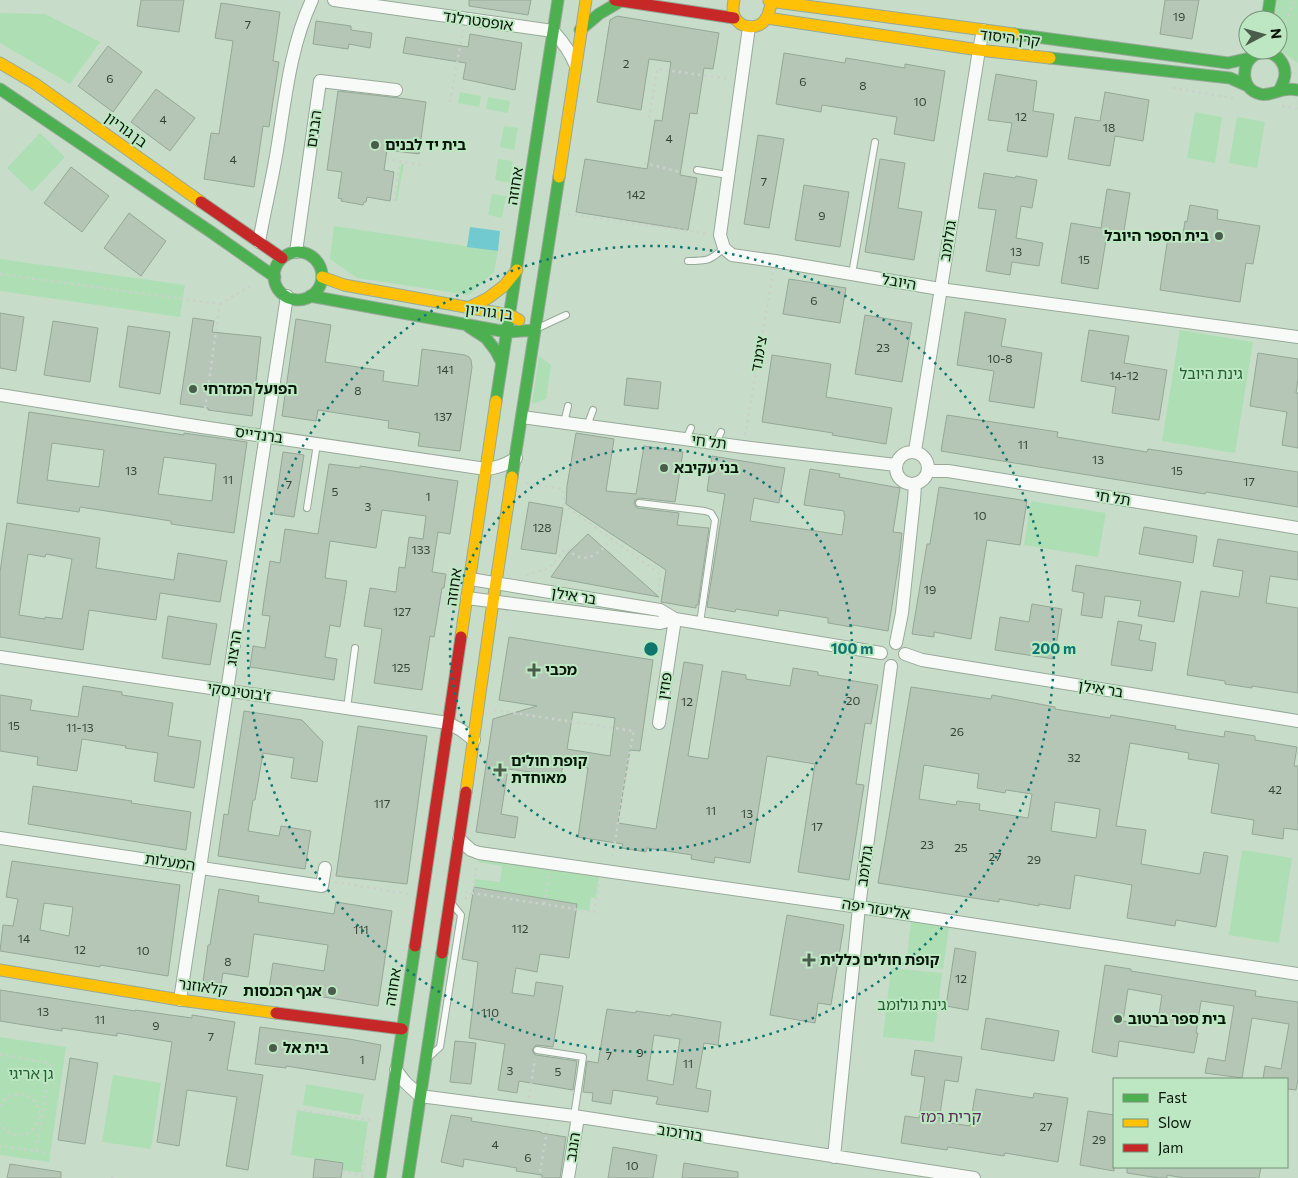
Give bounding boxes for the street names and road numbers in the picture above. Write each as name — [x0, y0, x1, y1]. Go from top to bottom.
street label: אופסטרלנד — [442, 6, 515, 34]
street label: קרן היסוד — [979, 24, 1042, 50]
street label: בן גוריון — [102, 108, 152, 151]
street label: הבנים — [301, 109, 325, 149]
street label: אחוזה — [502, 166, 526, 206]
street label: גולומב — [935, 219, 959, 262]
street label: היובל — [881, 269, 918, 293]
street label: בן גוריון — [464, 299, 514, 323]
street label: צימנד — [746, 334, 770, 373]
street label: ברנדייס — [234, 422, 285, 446]
street label: תל חי — [691, 430, 728, 452]
street label: תל חי — [1094, 485, 1132, 509]
street label: אחוזה — [441, 567, 465, 607]
street label: בר אילן — [550, 583, 598, 608]
street label: הרצוג — [221, 629, 245, 667]
street label: פוזין — [653, 671, 675, 701]
street label: בר אילן — [1077, 676, 1125, 701]
street label: ז'בוטינסקי — [206, 678, 272, 704]
street label: גולומב — [852, 844, 876, 887]
street label: המעלות — [144, 849, 197, 873]
street label: אליעזר יפה — [841, 894, 911, 922]
street label: אחוזה — [380, 967, 404, 1007]
street label: קלאוזנר — [177, 974, 229, 998]
street label: בורוכוב — [656, 1120, 705, 1145]
street label: הנגב — [561, 1131, 583, 1163]

